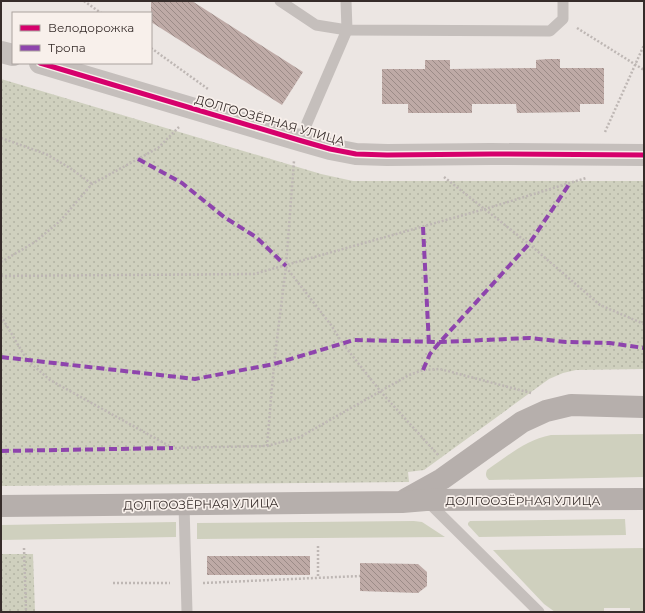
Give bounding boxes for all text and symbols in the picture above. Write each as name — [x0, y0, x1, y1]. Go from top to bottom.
legend — [12, 12, 152, 64]
text: Велодорожка — [48, 20, 134, 35]
text: Тропа — [48, 40, 86, 55]
street label: ДОЛГООЗЁРНАЯ УЛИЦА — [193, 91, 347, 149]
street label: ДОЛГООЗЁРНАЯ УЛИЦА — [446, 493, 601, 508]
street label: ДОЛГООЗЁРНАЯ УЛИЦА — [123, 495, 279, 513]

